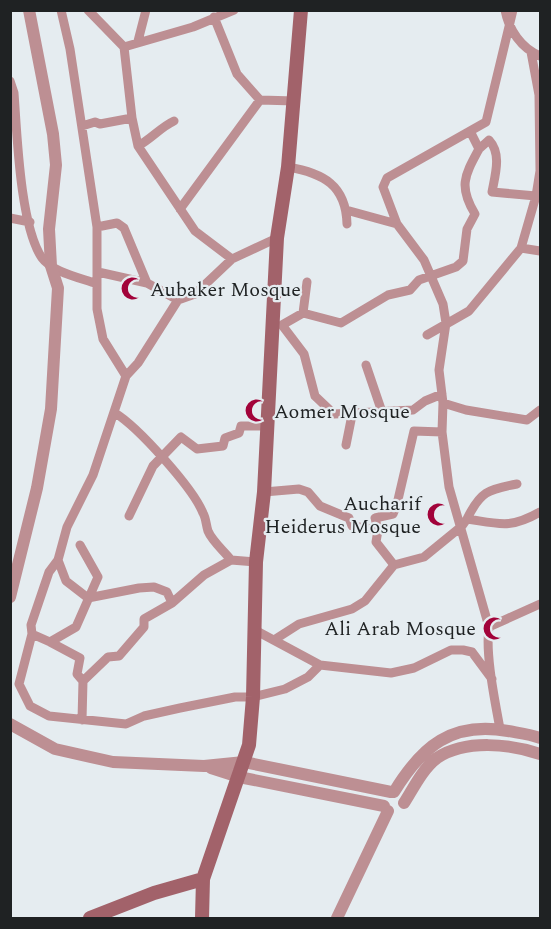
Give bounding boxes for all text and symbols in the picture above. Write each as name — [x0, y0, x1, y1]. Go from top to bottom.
place label: Aubaker Mosque — [150, 275, 301, 305]
mosque icon: Aubaker Mosque — [119, 276, 145, 302]
place label: Aomer Mosque — [274, 397, 410, 427]
mosque icon: Aomer Mosque — [243, 398, 269, 424]
place label: Aucharif Heiderus Mosque — [265, 489, 423, 542]
mosque icon: Aucharif Heiderus Mosque — [426, 502, 452, 528]
place label: Ali Arab Mosque — [324, 614, 476, 644]
mosque icon: Ali Arab Mosque — [481, 615, 507, 641]

